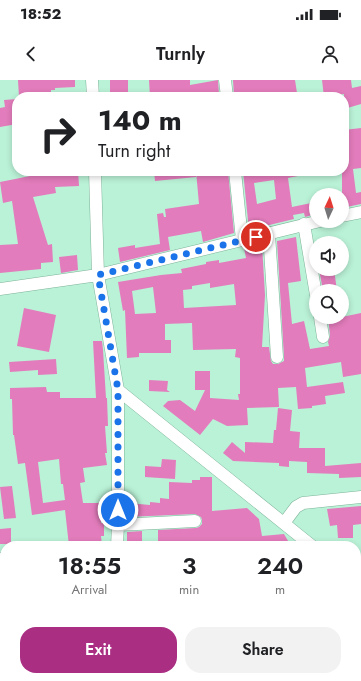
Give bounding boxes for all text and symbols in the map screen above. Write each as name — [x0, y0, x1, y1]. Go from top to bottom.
text: 18:52 — [20, 3, 61, 25]
text: Turnly — [156, 41, 205, 67]
icon: back — [20, 43, 42, 65]
icon: person — [319, 43, 341, 65]
text: 140 m — [98, 100, 182, 141]
icon: right — [32, 108, 84, 160]
text: Turn right — [98, 138, 170, 164]
north arrow — [309, 188, 349, 228]
map controls — [309, 188, 349, 324]
pin — [239, 220, 273, 254]
icon: arrive — [245, 226, 267, 248]
button: sound — [309, 236, 349, 276]
button: search — [309, 284, 349, 324]
position arrow — [97, 489, 139, 531]
text: 18:55 — [58, 548, 121, 583]
text: 3 — [182, 548, 196, 583]
text: 240 — [257, 548, 303, 583]
text: Arrival — [72, 580, 107, 599]
text: min — [179, 580, 199, 599]
text: m — [275, 580, 285, 599]
button: Exit — [20, 627, 177, 673]
button: Share — [185, 627, 341, 673]

